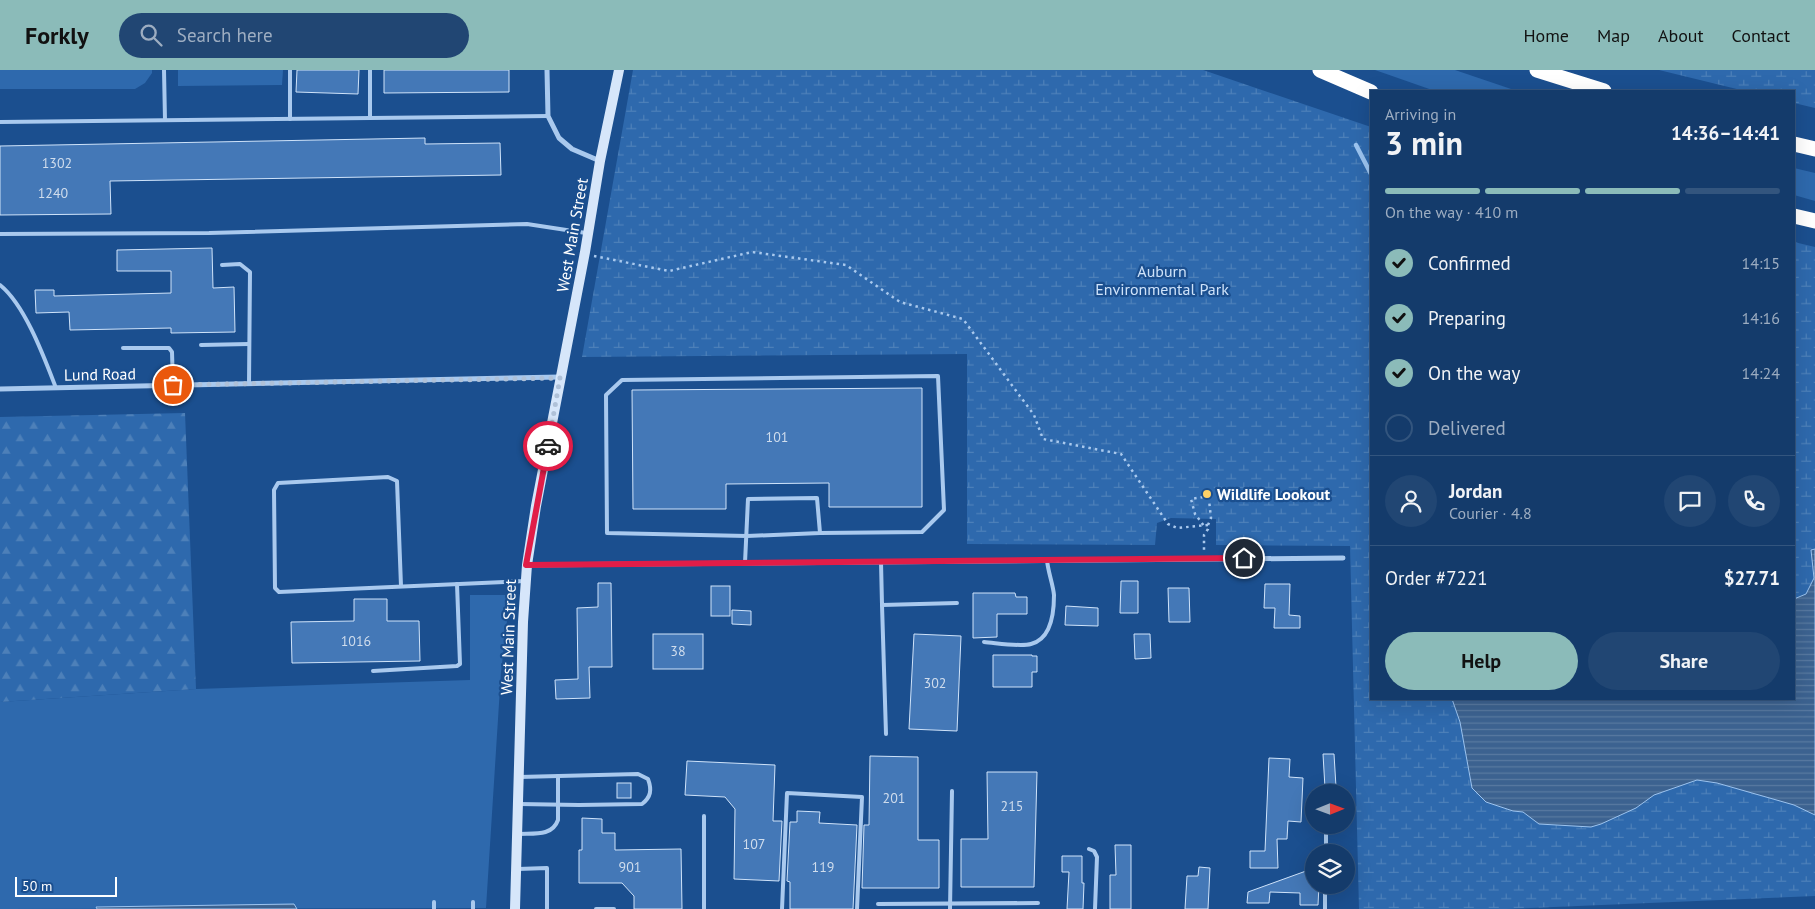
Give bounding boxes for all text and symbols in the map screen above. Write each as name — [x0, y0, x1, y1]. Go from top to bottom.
search box — [119, 13, 469, 58]
text: Forkly — [25, 20, 89, 51]
icon: search — [137, 21, 165, 49]
text: Search here — [177, 23, 273, 47]
text: Home — [1523, 24, 1569, 47]
text: Map — [1597, 24, 1630, 47]
text: About — [1658, 24, 1704, 47]
text: Contact — [1732, 24, 1790, 47]
text: Arriving in — [1385, 104, 1456, 124]
text: 14:36–14:41 — [1671, 121, 1780, 145]
text: 3 min — [1385, 122, 1463, 164]
house number: 1302 — [42, 154, 72, 172]
street label: West Main Street — [552, 176, 592, 294]
house number: 1240 — [38, 184, 69, 202]
text: On the way · 410 m — [1385, 202, 1518, 222]
icon: check — [1385, 249, 1413, 277]
text: Confirmed — [1428, 251, 1511, 275]
text: 14:15 — [1742, 253, 1780, 273]
park label: Auburn Environmental Park — [1095, 261, 1229, 299]
icon: check — [1385, 304, 1413, 332]
text: Preparing — [1428, 306, 1506, 330]
text: 14:16 — [1742, 308, 1780, 328]
icon: check — [1385, 359, 1413, 387]
text: On the way — [1428, 361, 1520, 385]
street label: Lund Road — [64, 363, 136, 385]
text: 14:24 — [1742, 363, 1780, 383]
pin — [152, 364, 194, 406]
icon: bag — [159, 371, 187, 399]
text: Delivered — [1428, 416, 1506, 440]
courier — [523, 421, 573, 471]
house number: 101 — [766, 428, 788, 446]
icon: car — [534, 432, 562, 460]
button: person — [1385, 475, 1437, 527]
button: chat — [1664, 475, 1716, 527]
button: phone — [1728, 475, 1780, 527]
text: Jordan — [1449, 479, 1502, 503]
place label: Wildlife Lookout — [1217, 484, 1330, 504]
marker: Wildlife Lookout — [1201, 488, 1213, 500]
text: Courier · 4.8 — [1449, 503, 1532, 523]
pin — [1223, 537, 1265, 579]
icon: home — [1230, 544, 1258, 572]
text: Order #7221 — [1385, 566, 1488, 590]
text: $27.71 — [1724, 566, 1780, 590]
street label: West Main Street — [496, 578, 520, 695]
house number: 1016 — [341, 632, 371, 650]
button: Help — [1385, 632, 1578, 690]
button: Share — [1588, 632, 1780, 690]
house number: 38 — [670, 642, 686, 660]
house number: 302 — [924, 674, 946, 692]
north arrow — [1305, 784, 1355, 834]
map controls — [1305, 784, 1355, 894]
house number: 201 — [883, 789, 905, 807]
house number: 215 — [1001, 797, 1023, 815]
house number: 107 — [743, 835, 765, 853]
button: layers — [1305, 844, 1355, 894]
house number: 901 — [619, 858, 641, 876]
house number: 119 — [812, 858, 834, 876]
scale bar — [15, 874, 118, 897]
text: 50 m — [22, 877, 52, 895]

